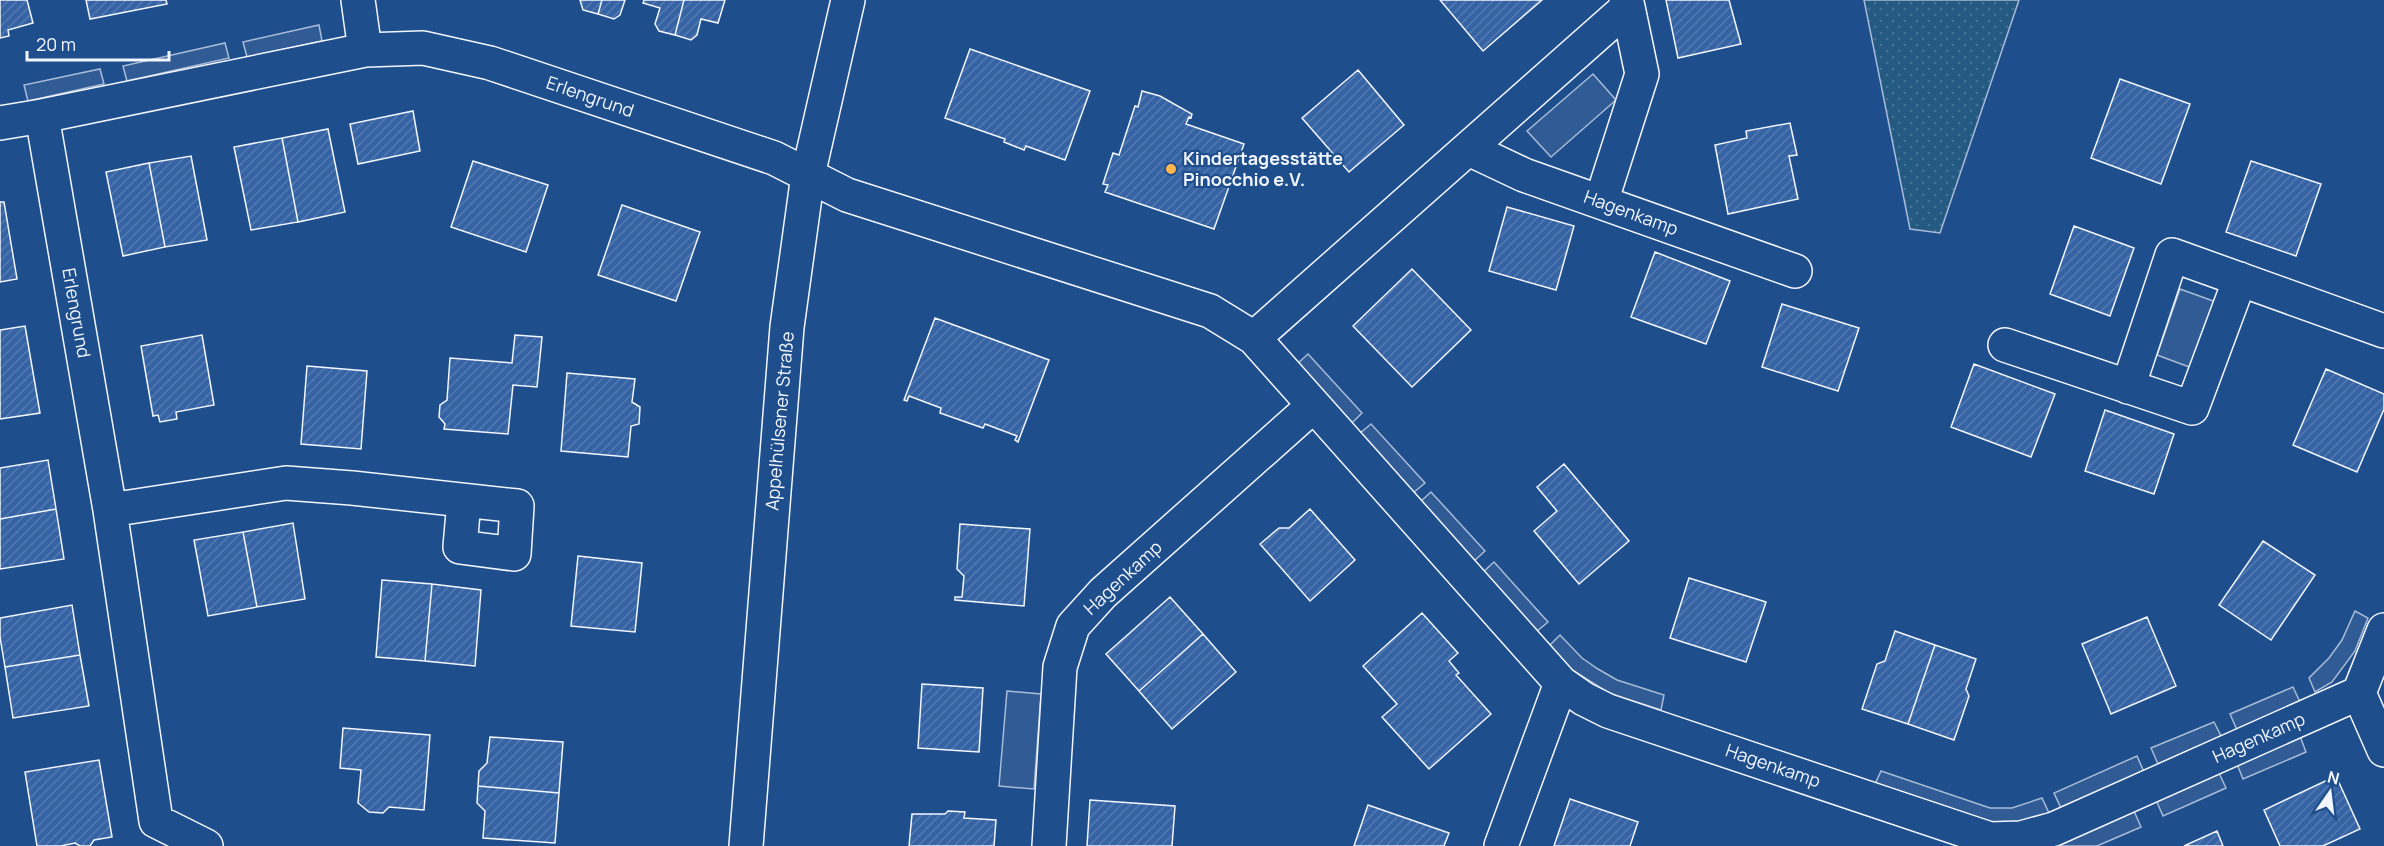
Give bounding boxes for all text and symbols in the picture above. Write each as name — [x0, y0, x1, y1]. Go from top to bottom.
scale bar — [27, 24, 170, 62]
text: 20 m — [36, 32, 76, 56]
street label: Erlengrund — [543, 70, 637, 122]
place label: Kindertagesstätte Pinocchio e.V. — [1183, 146, 1343, 191]
marker: Kindertagesstätte Pinocchio e.V. — [1164, 162, 1178, 176]
street label: Hagenkamp — [1581, 184, 1682, 240]
street label: Erlengrund — [57, 266, 97, 360]
street label: Appelhülsener Straße — [759, 330, 799, 511]
street label: Hagenkamp — [1078, 535, 1167, 620]
street label: Hagenkamp — [2209, 706, 2309, 768]
street label: Hagenkamp — [1723, 738, 1824, 792]
north arrow — [2300, 762, 2360, 822]
text: N — [2325, 765, 2342, 790]

